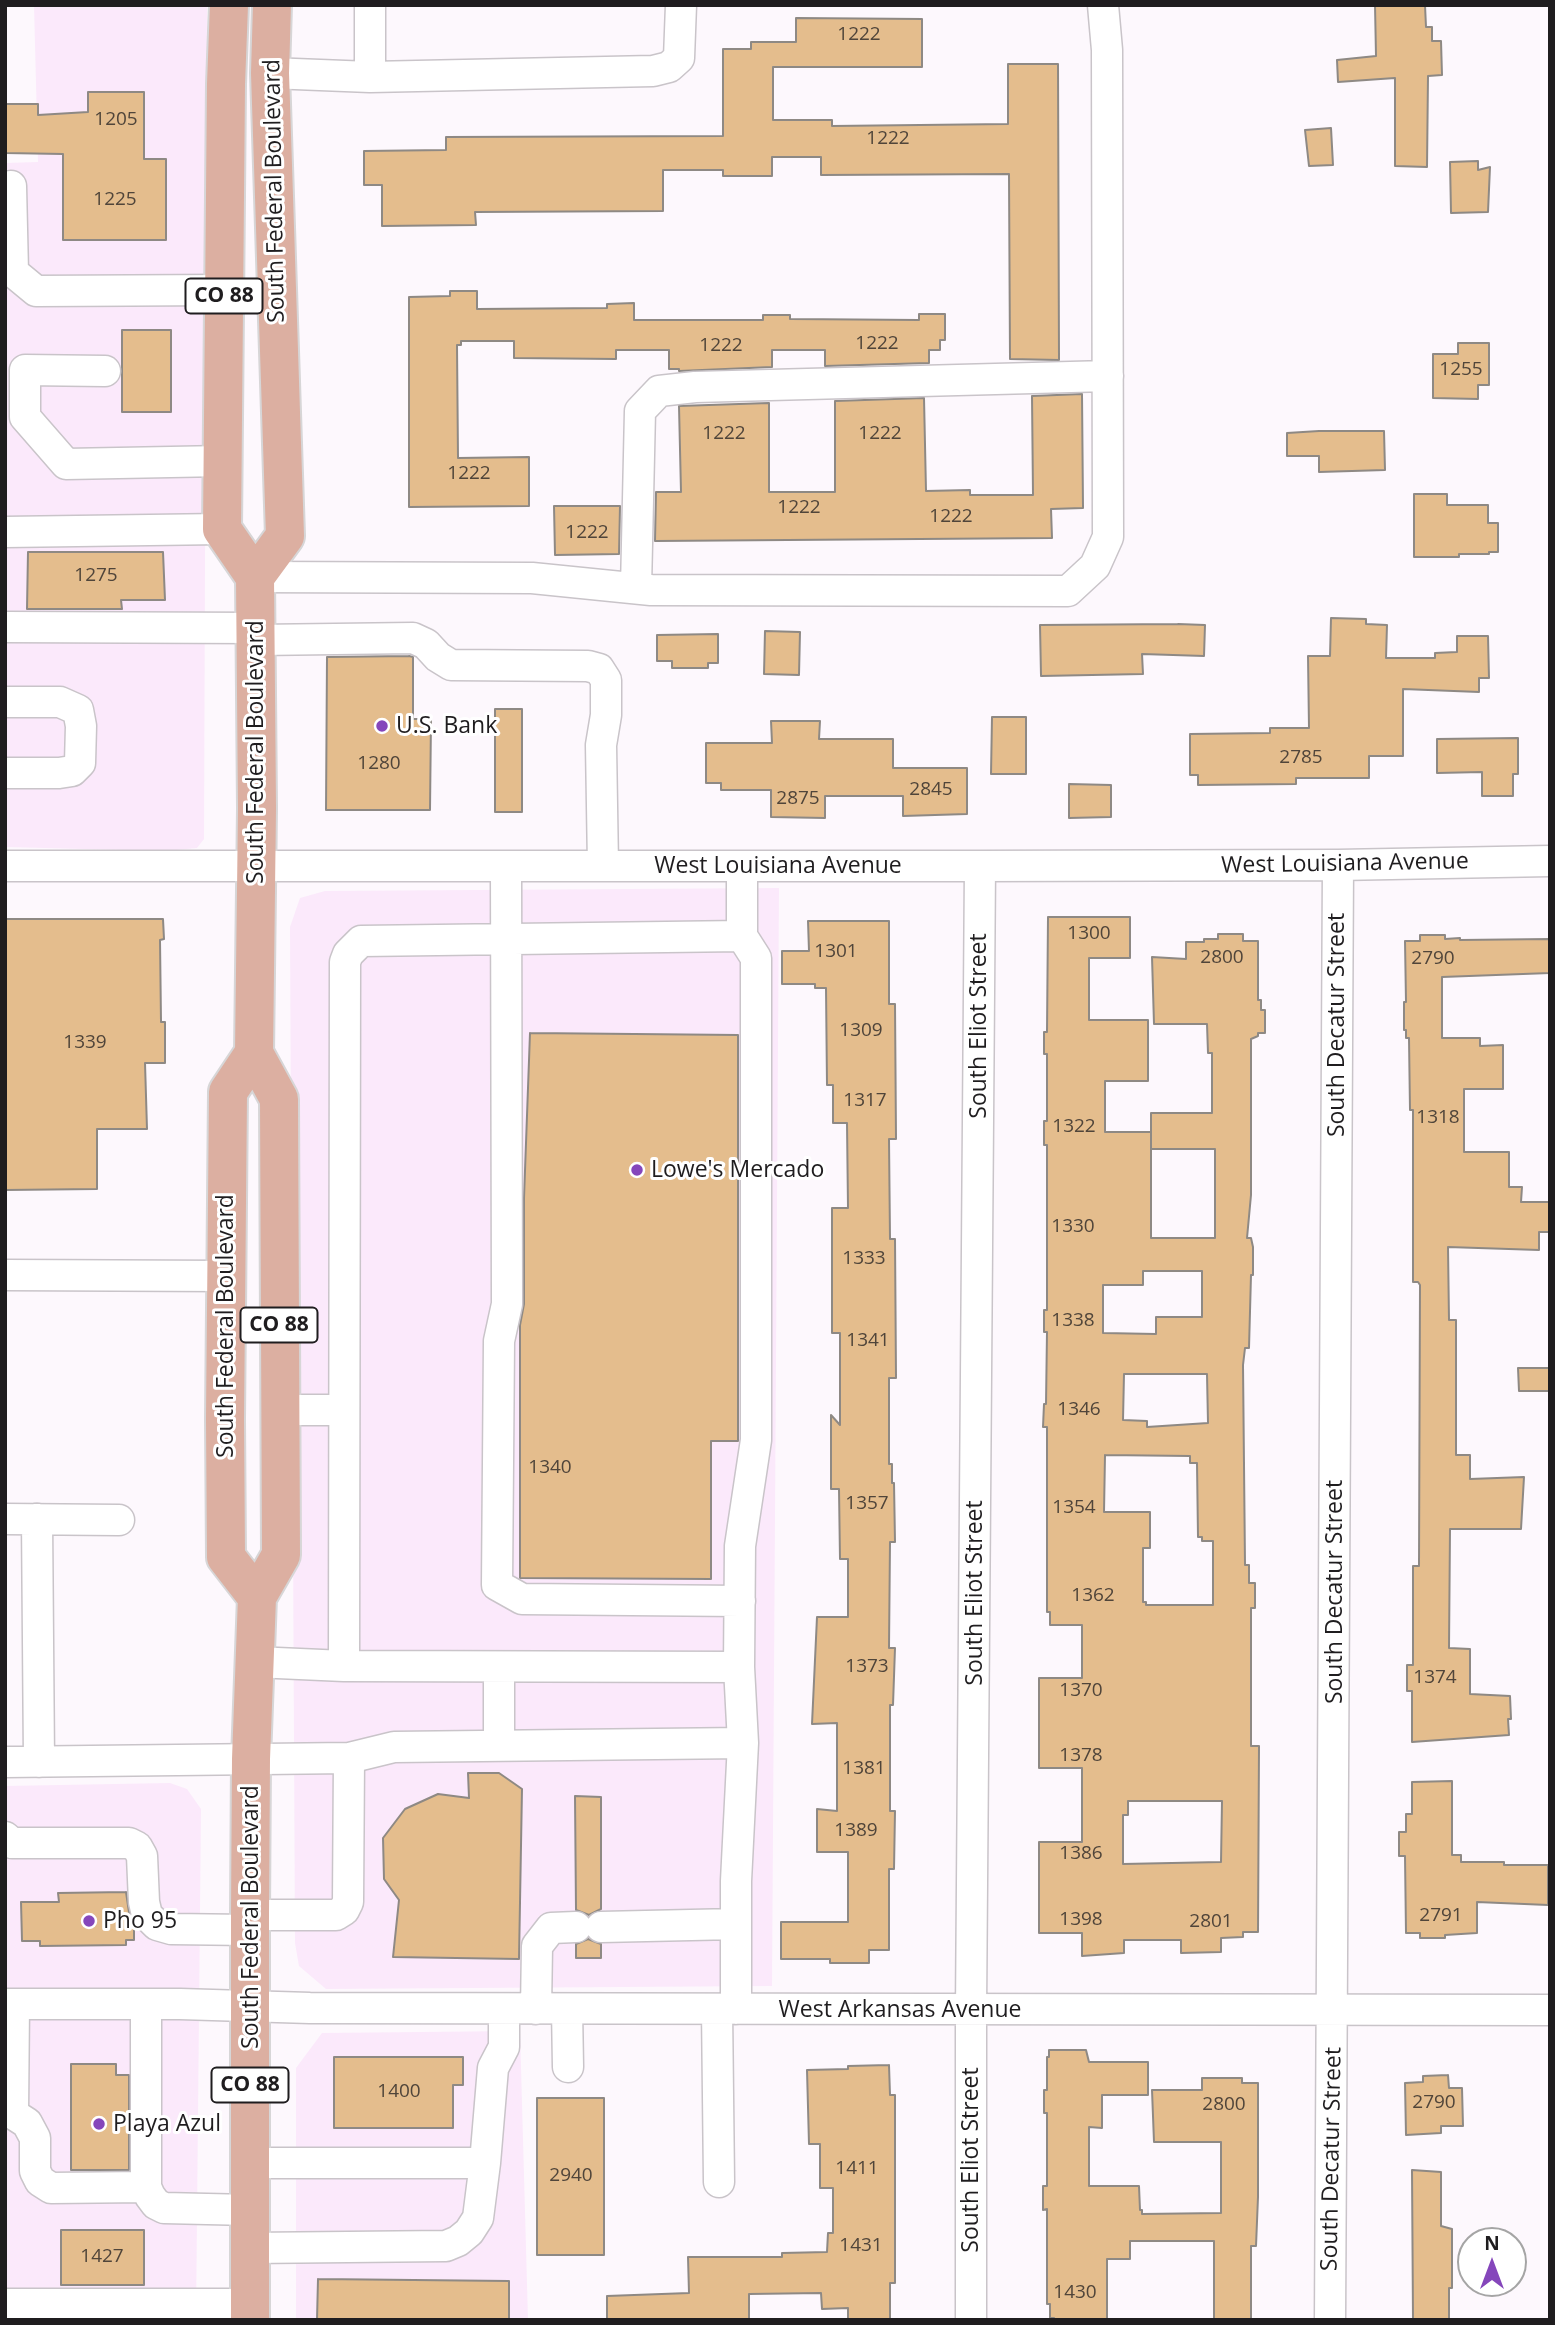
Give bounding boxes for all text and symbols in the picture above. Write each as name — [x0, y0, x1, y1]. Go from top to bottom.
house number: 1222 — [837, 24, 881, 46]
street label: South Federal Boulevard — [259, 59, 291, 323]
house number: 1205 — [94, 109, 138, 131]
house number: 1222 — [866, 128, 910, 150]
house number: 1225 — [93, 189, 137, 211]
road number: CO 88 — [186, 278, 262, 314]
house number: 1222 — [855, 333, 899, 355]
house number: 1222 — [699, 335, 743, 357]
house number: 1255 — [1439, 359, 1483, 381]
house number: 1222 — [702, 423, 746, 445]
house number: 1222 — [858, 423, 902, 445]
house number: 1222 — [447, 463, 491, 485]
house number: 1222 — [777, 497, 821, 519]
house number: 1222 — [929, 506, 973, 528]
house number: 1222 — [565, 522, 609, 544]
house number: 1275 — [74, 565, 118, 587]
street label: South Federal Boulevard — [242, 620, 270, 884]
place label: U.S. Bank — [396, 712, 497, 740]
marker: U.S. Bank — [374, 718, 390, 734]
house number: 2785 — [1279, 747, 1323, 769]
house number: 1280 — [357, 753, 401, 775]
house number: 2845 — [909, 779, 953, 801]
house number: 2875 — [776, 788, 820, 810]
street label: West Louisiana Avenue — [1221, 848, 1469, 880]
street label: West Louisiana Avenue — [654, 852, 902, 880]
street label: South Decatur Street — [1323, 913, 1351, 1137]
house number: 1300 — [1067, 923, 1111, 945]
street label: South Eliot Street — [965, 933, 993, 1119]
house number: 1301 — [814, 941, 858, 963]
house number: 2800 — [1200, 947, 1244, 969]
house number: 2790 — [1411, 948, 1455, 970]
house number: 1309 — [839, 1020, 883, 1042]
house number: 1339 — [63, 1032, 107, 1054]
house number: 1317 — [843, 1090, 887, 1112]
house number: 1318 — [1416, 1107, 1460, 1129]
house number: 1322 — [1052, 1116, 1096, 1138]
place label: Lowe's Mercado — [651, 1156, 824, 1184]
marker: Lowe's Mercado — [629, 1162, 645, 1178]
street label: South Federal Boulevard — [212, 1194, 240, 1458]
house number: 1330 — [1051, 1216, 1095, 1238]
house number: 1333 — [842, 1248, 886, 1270]
road number: CO 88 — [240, 1308, 318, 1342]
house number: 1338 — [1051, 1310, 1095, 1332]
house number: 1341 — [846, 1330, 890, 1352]
house number: 1346 — [1057, 1399, 1101, 1421]
house number: 1340 — [528, 1457, 572, 1479]
street label: South Decatur Street — [1321, 1480, 1349, 1704]
house number: 1357 — [845, 1493, 889, 1515]
house number: 1354 — [1052, 1497, 1096, 1519]
street label: South Eliot Street — [961, 1500, 989, 1686]
house number: 1362 — [1071, 1585, 1115, 1607]
house number: 1373 — [845, 1656, 889, 1678]
house number: 1374 — [1413, 1667, 1457, 1689]
house number: 1370 — [1059, 1680, 1103, 1702]
house number: 1378 — [1059, 1745, 1103, 1767]
house number: 1381 — [842, 1758, 886, 1780]
street label: South Federal Boulevard — [237, 1785, 265, 2049]
house number: 1389 — [834, 1820, 878, 1842]
house number: 1386 — [1059, 1843, 1103, 1865]
house number: 2791 — [1419, 1905, 1463, 1927]
place label: Pho 95 — [103, 1907, 177, 1935]
house number: 1398 — [1059, 1909, 1103, 1931]
house number: 2801 — [1189, 1911, 1233, 1933]
marker: Pho 95 — [81, 1913, 97, 1929]
street label: West Arkansas Avenue — [779, 1996, 1021, 2024]
street label: South Decatur Street — [1316, 2047, 1348, 2271]
street label: South Eliot Street — [957, 2067, 985, 2253]
road number: CO 88 — [212, 2068, 288, 2102]
house number: 1400 — [377, 2081, 421, 2103]
house number: 2790 — [1412, 2092, 1456, 2114]
house number: 2800 — [1202, 2094, 1246, 2116]
place label: Playa Azul — [113, 2110, 221, 2138]
marker: Playa Azul — [91, 2116, 107, 2132]
house number: 1411 — [835, 2158, 879, 2180]
house number: 2940 — [549, 2165, 593, 2187]
north arrow — [1457, 2227, 1527, 2297]
text: N — [1484, 2230, 1500, 2256]
house number: 1431 — [839, 2235, 883, 2257]
house number: 1427 — [80, 2246, 124, 2268]
house number: 1430 — [1053, 2282, 1097, 2304]

